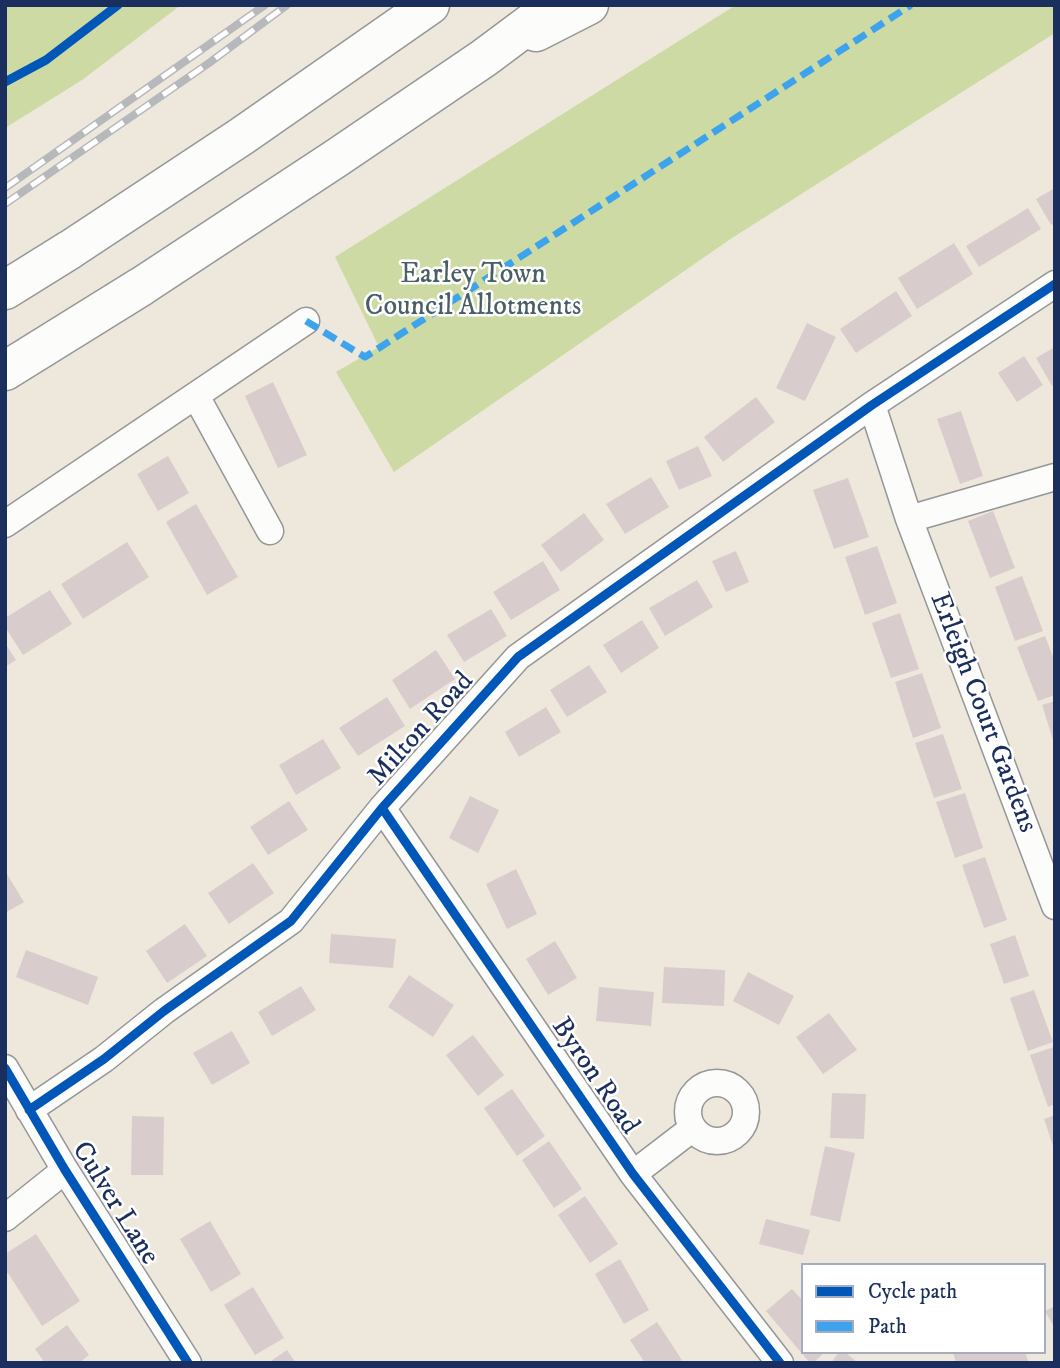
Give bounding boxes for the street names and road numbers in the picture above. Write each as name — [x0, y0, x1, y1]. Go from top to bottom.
street label: Erleigh Court Gardens — [921, 588, 1043, 838]
street label: Milton Road — [362, 666, 482, 794]
street label: Byron Road — [543, 1012, 645, 1142]
street label: Culver Lane — [63, 1136, 165, 1272]

